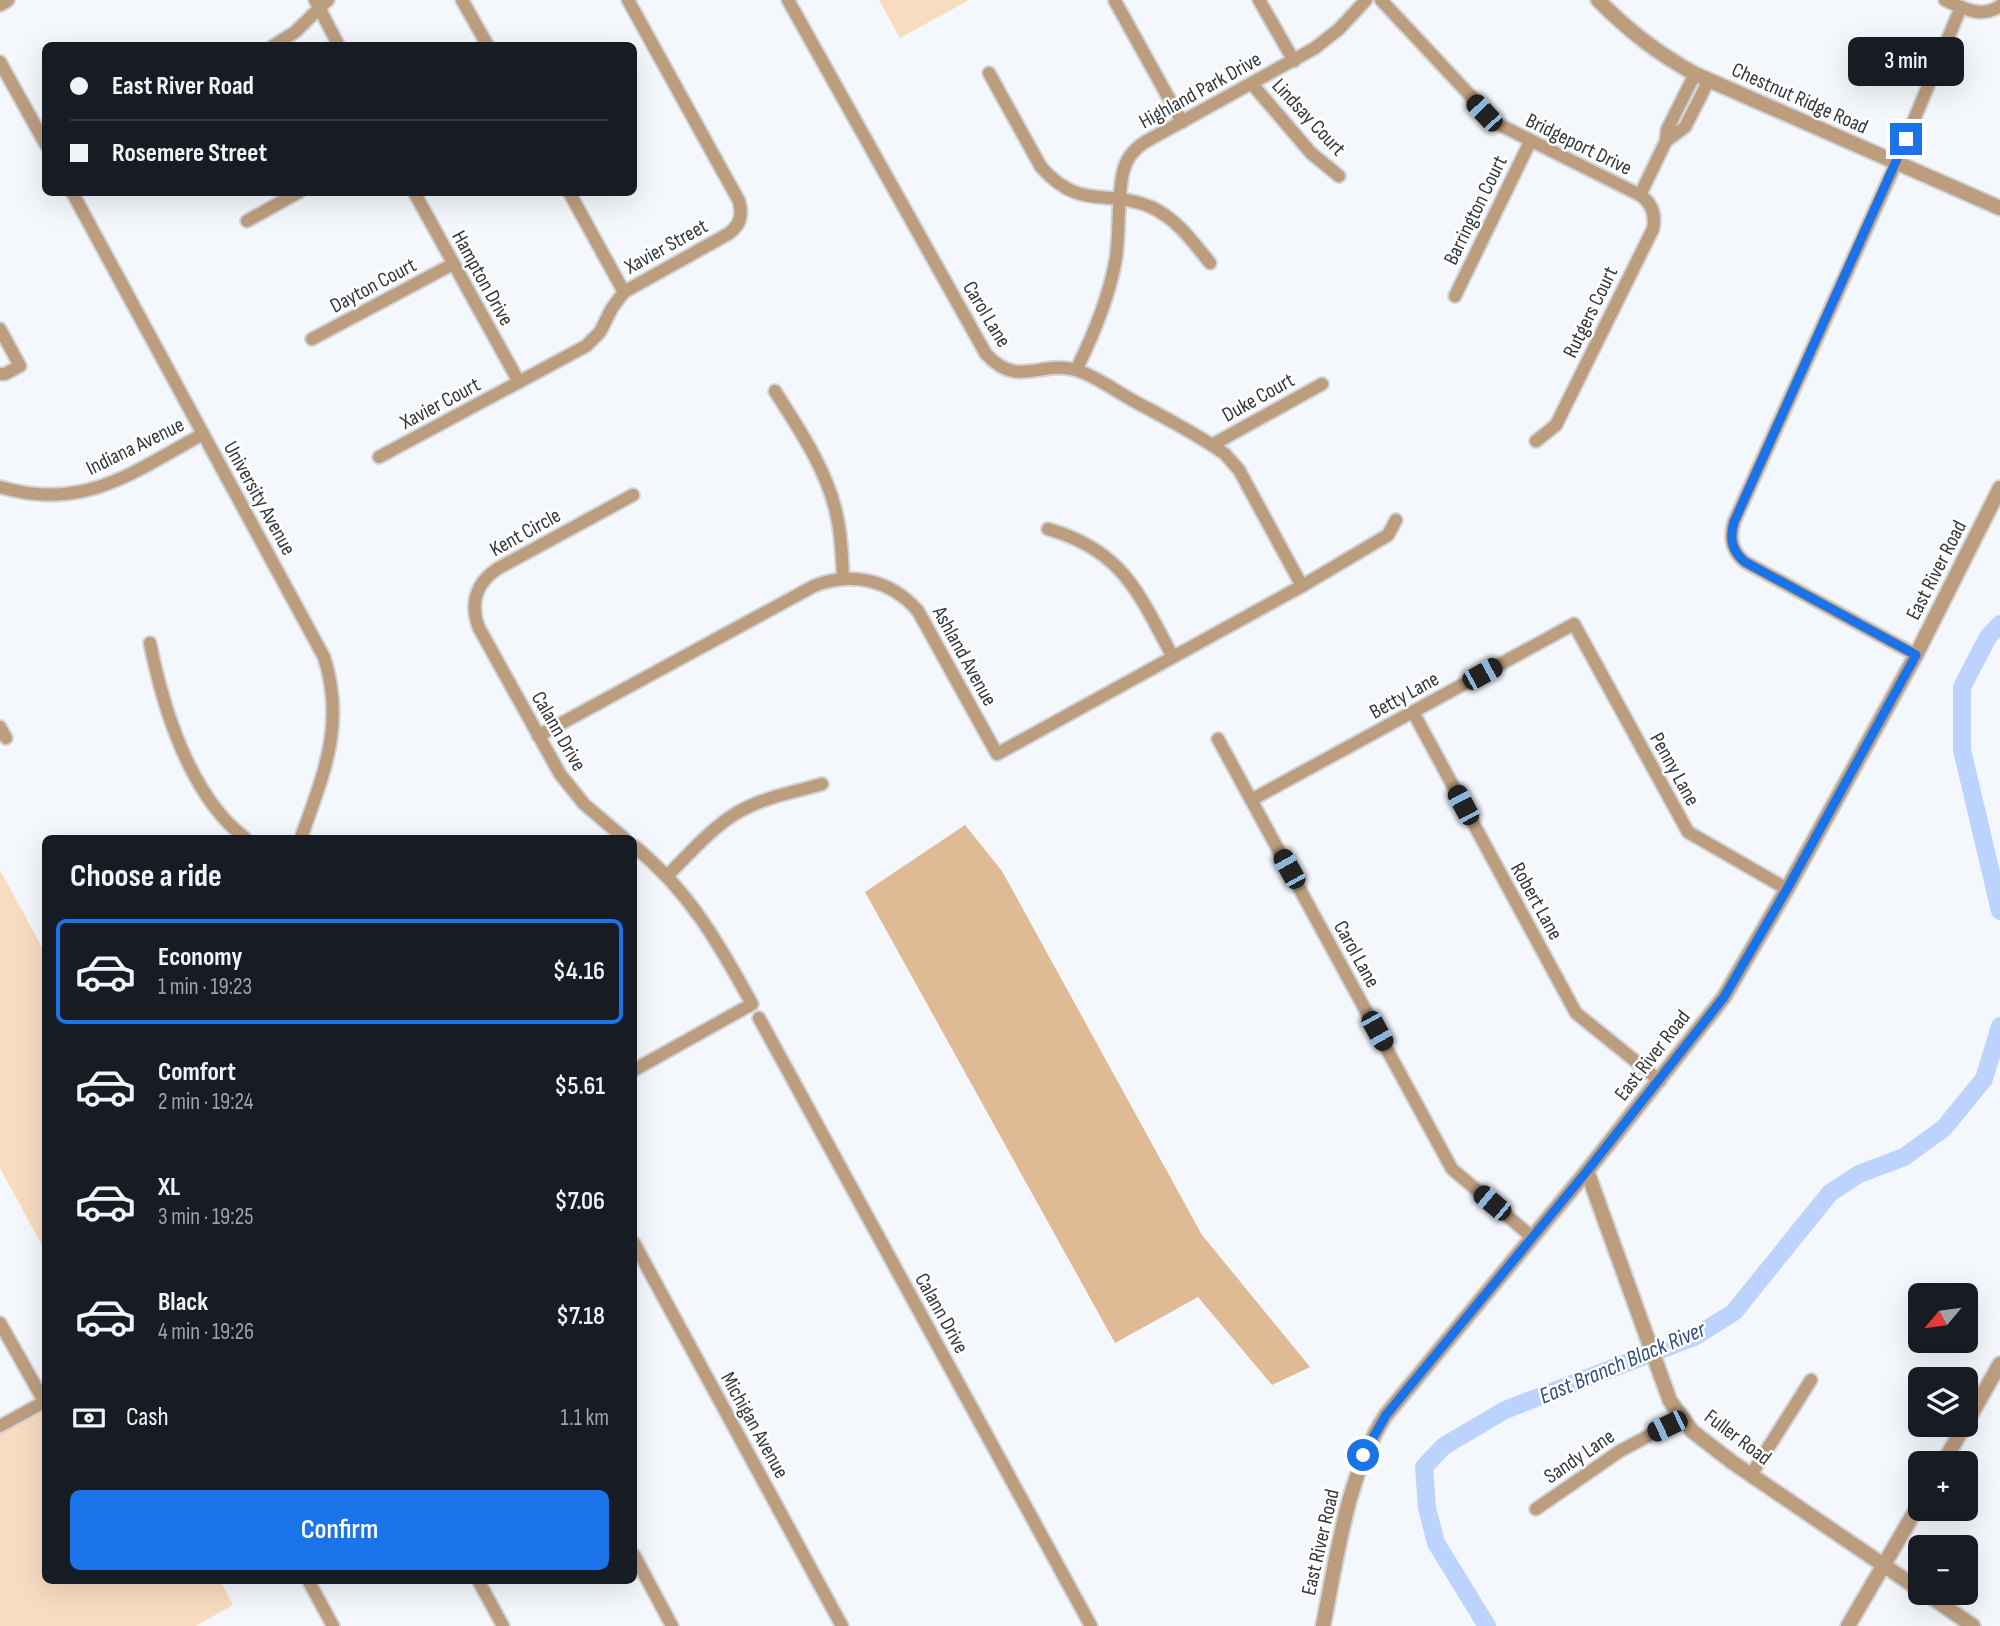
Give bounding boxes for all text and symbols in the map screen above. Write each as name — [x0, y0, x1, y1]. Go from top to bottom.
callout: 3 min — [1848, 38, 1964, 86]
street label: Highland Park Drive — [1135, 47, 1266, 134]
text: 3 min — [1884, 47, 1928, 75]
street label: Chestnut Ridge Road — [1728, 57, 1872, 140]
text: East River Road — [112, 71, 254, 102]
street label: Lindsay Court — [1267, 74, 1351, 161]
car — [1462, 90, 1507, 136]
street label: Bridgeport Drive — [1522, 108, 1636, 181]
route end — [1890, 123, 1922, 155]
text: Rosemere Street — [112, 138, 267, 169]
street label: Barrington Court — [1438, 152, 1513, 269]
street label: Xavier Street — [620, 213, 712, 280]
street label: Hampton Drive — [446, 226, 519, 330]
street label: Dayton Court — [326, 252, 421, 319]
street label: Rutgers Court — [1558, 263, 1623, 362]
street label: Carol Lane — [957, 277, 1016, 352]
street label: Duke Court — [1218, 367, 1299, 427]
street label: Xavier Court — [395, 372, 484, 435]
street label: Indiana Avenue — [82, 412, 188, 481]
street label: University Avenue — [218, 437, 301, 559]
street label: Kent Circle — [486, 503, 565, 562]
street label: East River Road — [1901, 516, 1972, 624]
street label: Ashland Avenue — [926, 601, 1002, 710]
car — [1459, 655, 1506, 693]
street label: Betty Lane — [1365, 666, 1443, 725]
street label: Calann Drive — [526, 687, 591, 776]
street label: Penny Lane — [1644, 728, 1705, 810]
car — [1444, 782, 1483, 828]
car — [1270, 846, 1309, 892]
text: Choose a ride — [70, 857, 222, 896]
street label: Robert Lane — [1505, 858, 1568, 944]
street label: Carol Lane — [1328, 916, 1385, 992]
icon: car — [74, 940, 137, 1003]
text: Economy — [158, 942, 242, 973]
text: $4.16 — [553, 956, 605, 987]
text: 1 min · 19:23 — [158, 973, 252, 1001]
street label: East River Road — [1609, 1005, 1696, 1106]
car — [1358, 1008, 1397, 1054]
icon: car — [74, 1055, 137, 1118]
text: Comfort — [158, 1057, 236, 1088]
text: $5.61 — [554, 1071, 605, 1102]
text: 2 min · 19:24 — [158, 1088, 253, 1116]
icon: car — [74, 1170, 137, 1233]
text: XL — [158, 1172, 180, 1203]
car — [1470, 1181, 1515, 1225]
text: $7.06 — [555, 1186, 605, 1217]
text: 3 min · 19:25 — [158, 1203, 253, 1231]
street label: Calann Drive — [909, 1269, 974, 1358]
north arrow — [1908, 1283, 1978, 1353]
map controls — [1908, 1283, 1978, 1605]
icon: car — [74, 1285, 137, 1348]
text: Black — [158, 1287, 208, 1318]
text: $7.18 — [556, 1301, 605, 1332]
water label: East Branch Black River — [1535, 1315, 1711, 1411]
text: 4 min · 19:26 — [158, 1318, 254, 1346]
button: layers — [1908, 1367, 1978, 1437]
street label: Michigan Avenue — [715, 1368, 794, 1483]
icon: cash — [70, 1399, 108, 1437]
text: Cash — [126, 1402, 169, 1433]
text: 1.1 km — [560, 1404, 609, 1432]
street label: Fuller Road — [1699, 1404, 1776, 1471]
car — [1644, 1407, 1691, 1445]
street label: Sandy Lane — [1539, 1424, 1619, 1489]
route start — [1347, 1439, 1379, 1471]
button: + — [1908, 1451, 1978, 1521]
street label: East River Road — [1296, 1487, 1345, 1598]
button: Confirm — [70, 1490, 609, 1570]
button: − — [1908, 1535, 1978, 1605]

